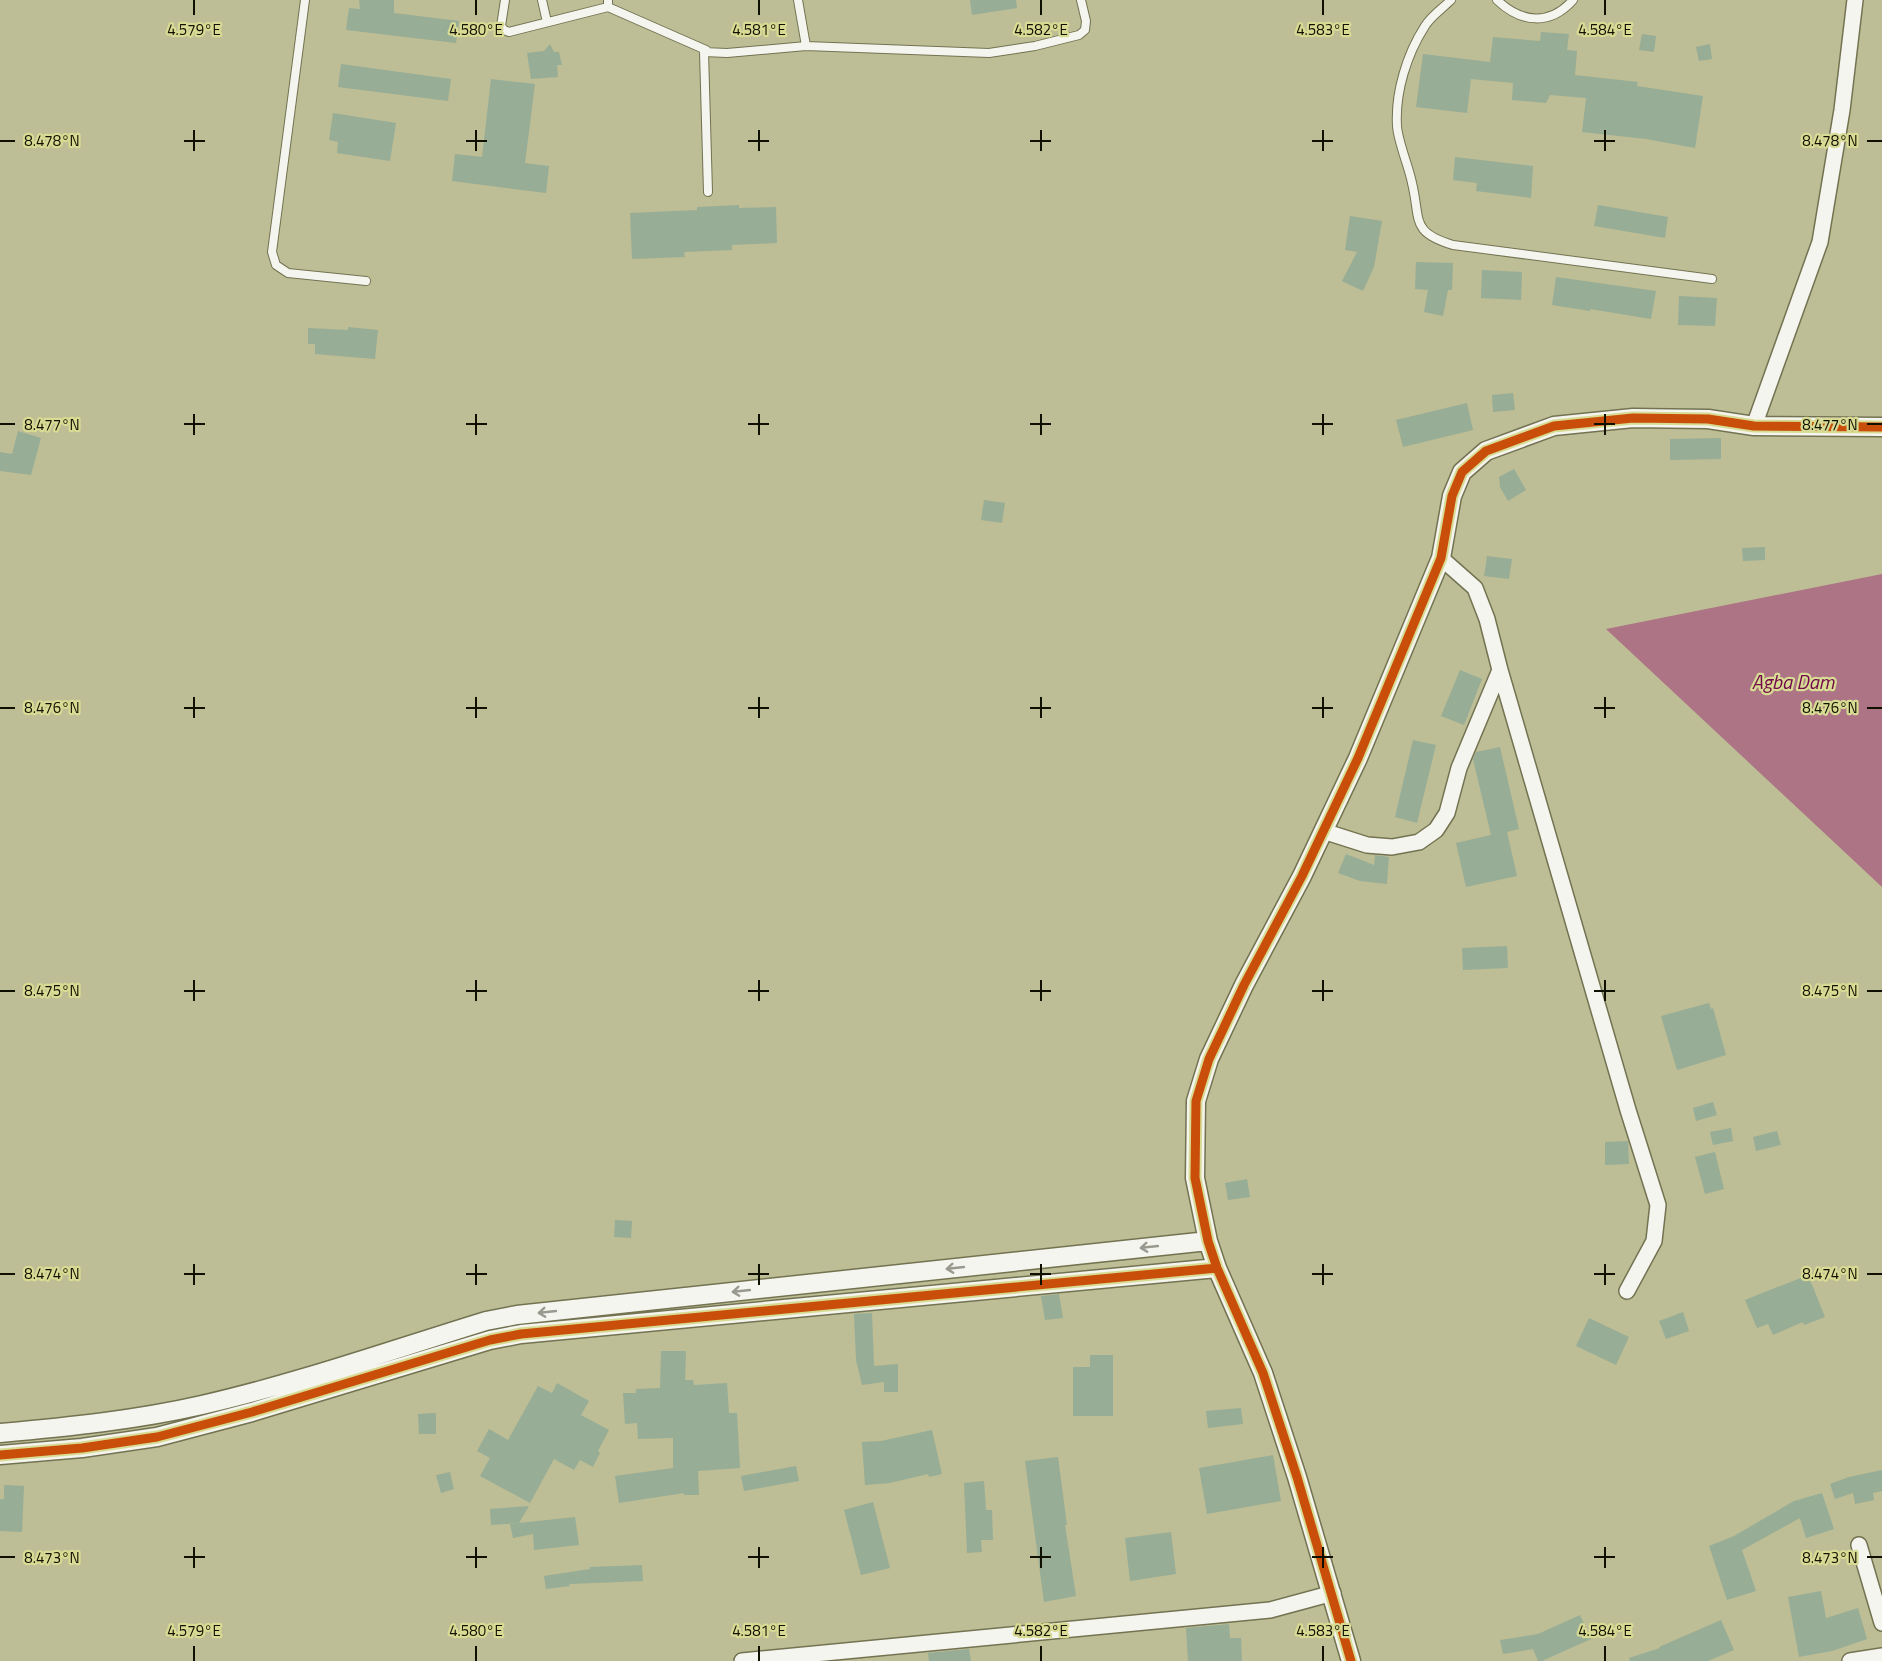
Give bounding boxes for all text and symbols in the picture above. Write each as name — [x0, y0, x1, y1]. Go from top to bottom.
text: 4.579°E — [167, 18, 221, 41]
text: 4.580°E — [449, 18, 503, 41]
text: 4.581°E — [732, 18, 786, 41]
text: 4.582°E — [1014, 18, 1068, 41]
text: 4.583°E — [1296, 18, 1350, 41]
text: 4.584°E — [1578, 18, 1632, 41]
text: 8.478°N — [24, 129, 80, 152]
text: 8.478°N — [1802, 129, 1858, 152]
text: 8.477°N — [24, 413, 80, 436]
text: 8.477°N — [1802, 413, 1858, 436]
water label: Agba Dam — [1752, 666, 1835, 697]
text: 8.476°N — [24, 696, 80, 719]
text: 8.476°N — [1802, 696, 1858, 719]
text: 8.475°N — [24, 979, 80, 1002]
text: 8.475°N — [1802, 979, 1858, 1002]
one-way arrow — [1140, 1242, 1160, 1253]
text: 8.474°N — [24, 1262, 80, 1285]
text: 8.474°N — [1802, 1262, 1858, 1285]
one-way arrow — [946, 1263, 966, 1274]
one-way arrow — [731, 1286, 751, 1297]
one-way arrow — [537, 1307, 557, 1318]
text: 8.473°N — [24, 1546, 80, 1569]
text: 8.473°N — [1802, 1546, 1858, 1569]
text: 4.579°E — [167, 1619, 221, 1642]
text: 4.580°E — [449, 1619, 503, 1642]
text: 4.581°E — [732, 1619, 786, 1642]
text: 4.582°E — [1014, 1619, 1068, 1642]
text: 4.583°E — [1296, 1619, 1350, 1642]
text: 4.584°E — [1578, 1619, 1632, 1642]

